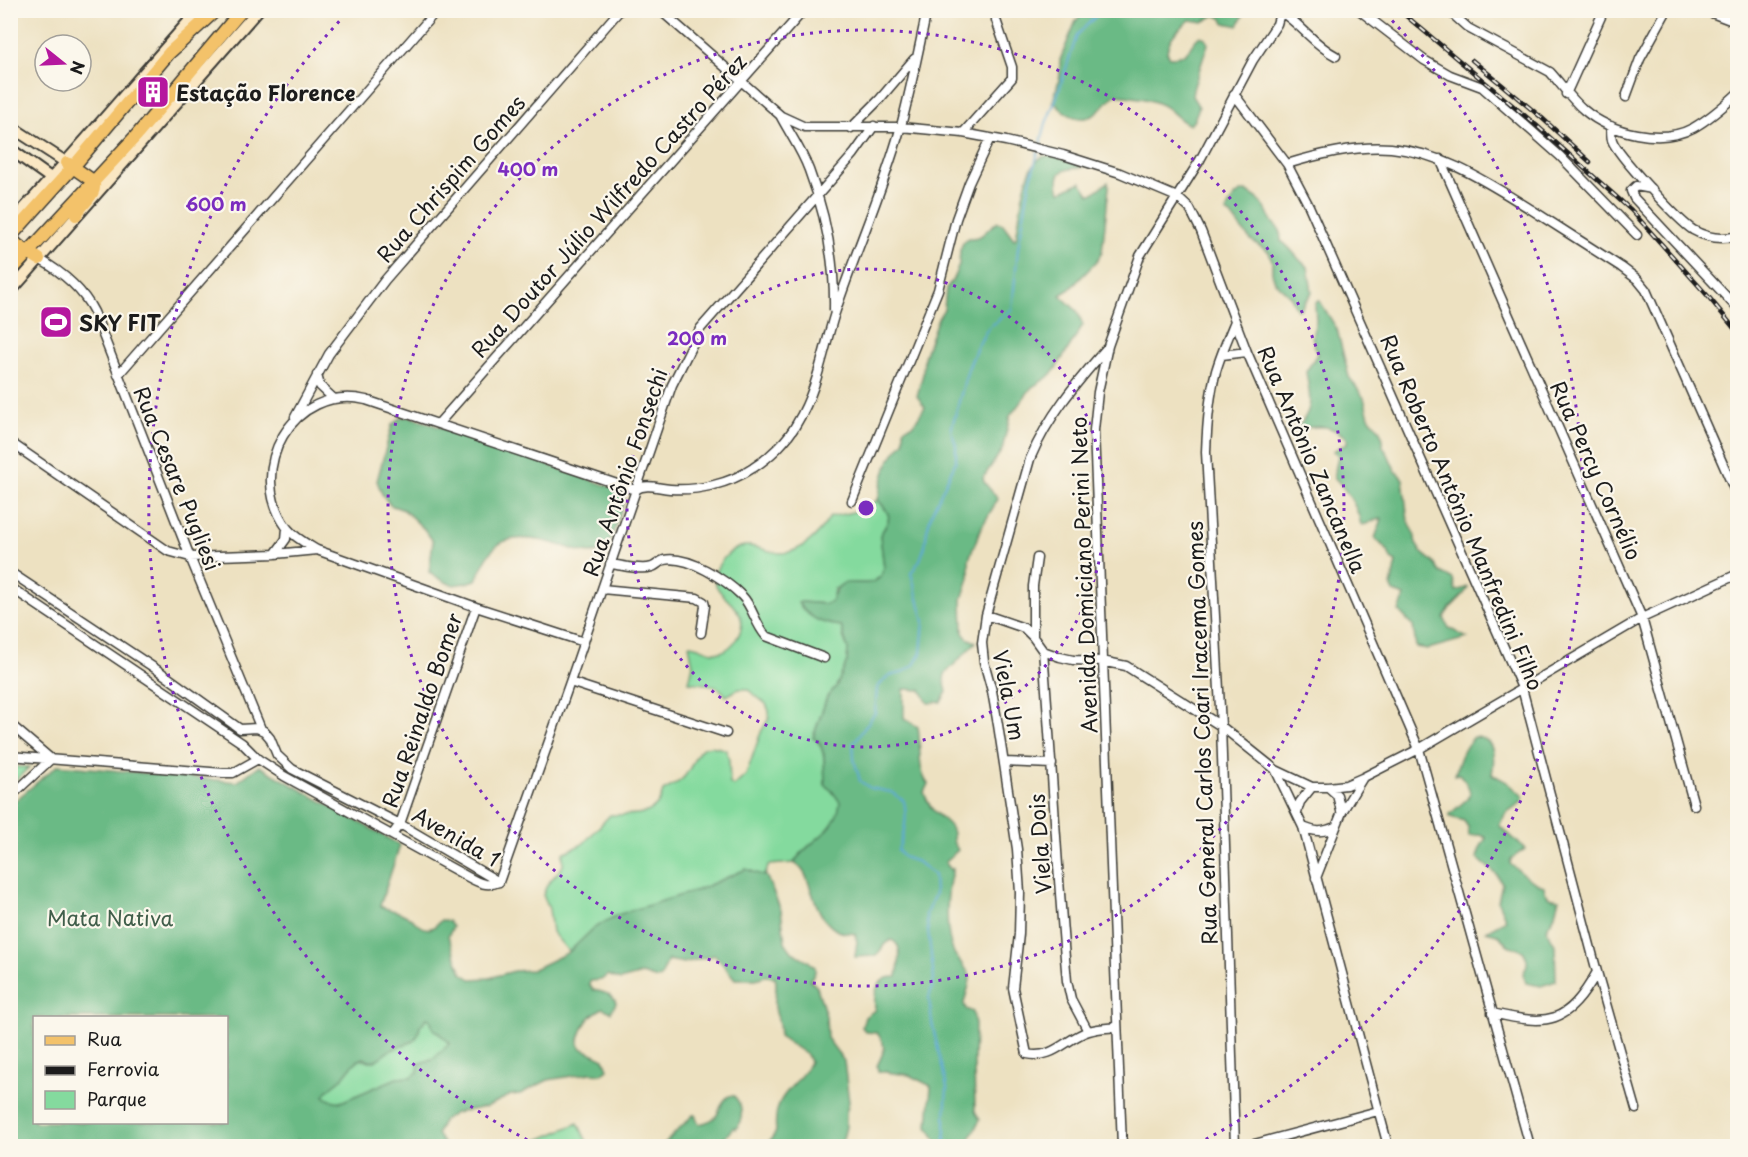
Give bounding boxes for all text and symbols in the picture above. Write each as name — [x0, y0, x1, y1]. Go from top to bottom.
north arrow — [33, 33, 93, 93]
street label: Rua Doutor Júlio Wilfredo Castro Pérez — [463, 46, 753, 364]
text: N — [65, 58, 92, 78]
building icon: Estação Florence — [135, 74, 171, 110]
place label: Estação Florence — [176, 76, 356, 108]
street label: Rua Chrispim Gomes — [368, 87, 532, 269]
text: 400 m — [498, 155, 558, 182]
text: 600 m — [185, 190, 247, 217]
sports icon: SKY FIT — [38, 304, 74, 340]
place label: SKY FIT — [79, 306, 162, 338]
text: 200 m — [667, 324, 727, 351]
street label: Rua Roberto Antônio Manfredini Filho — [1373, 329, 1553, 695]
street label: Rua Antônio Zancanella — [1251, 340, 1375, 578]
street label: Rua Antônio Fonsechi — [573, 364, 675, 580]
street label: Rua Percy Cornélio — [1543, 375, 1651, 565]
street label: Rua Cesare Pugliesi — [126, 381, 230, 575]
street label: Avenida Domiciano Perini Neto — [1061, 416, 1105, 734]
centre of rings — [856, 498, 876, 518]
street label: Rua General Carlos Coari Iracema Gomes — [1178, 521, 1224, 945]
street label: Rua Reinaldo Bomer — [373, 608, 469, 812]
street label: Viela Um — [986, 647, 1034, 743]
street label: Viela Dois — [1020, 793, 1058, 895]
street label: Avenida 1 — [407, 798, 507, 874]
park label: Mata Nativa — [47, 901, 173, 933]
legend — [33, 1016, 228, 1124]
text: Rua — [87, 1025, 122, 1052]
text: Ferrovia — [87, 1055, 160, 1082]
text: Parque — [87, 1085, 147, 1112]

